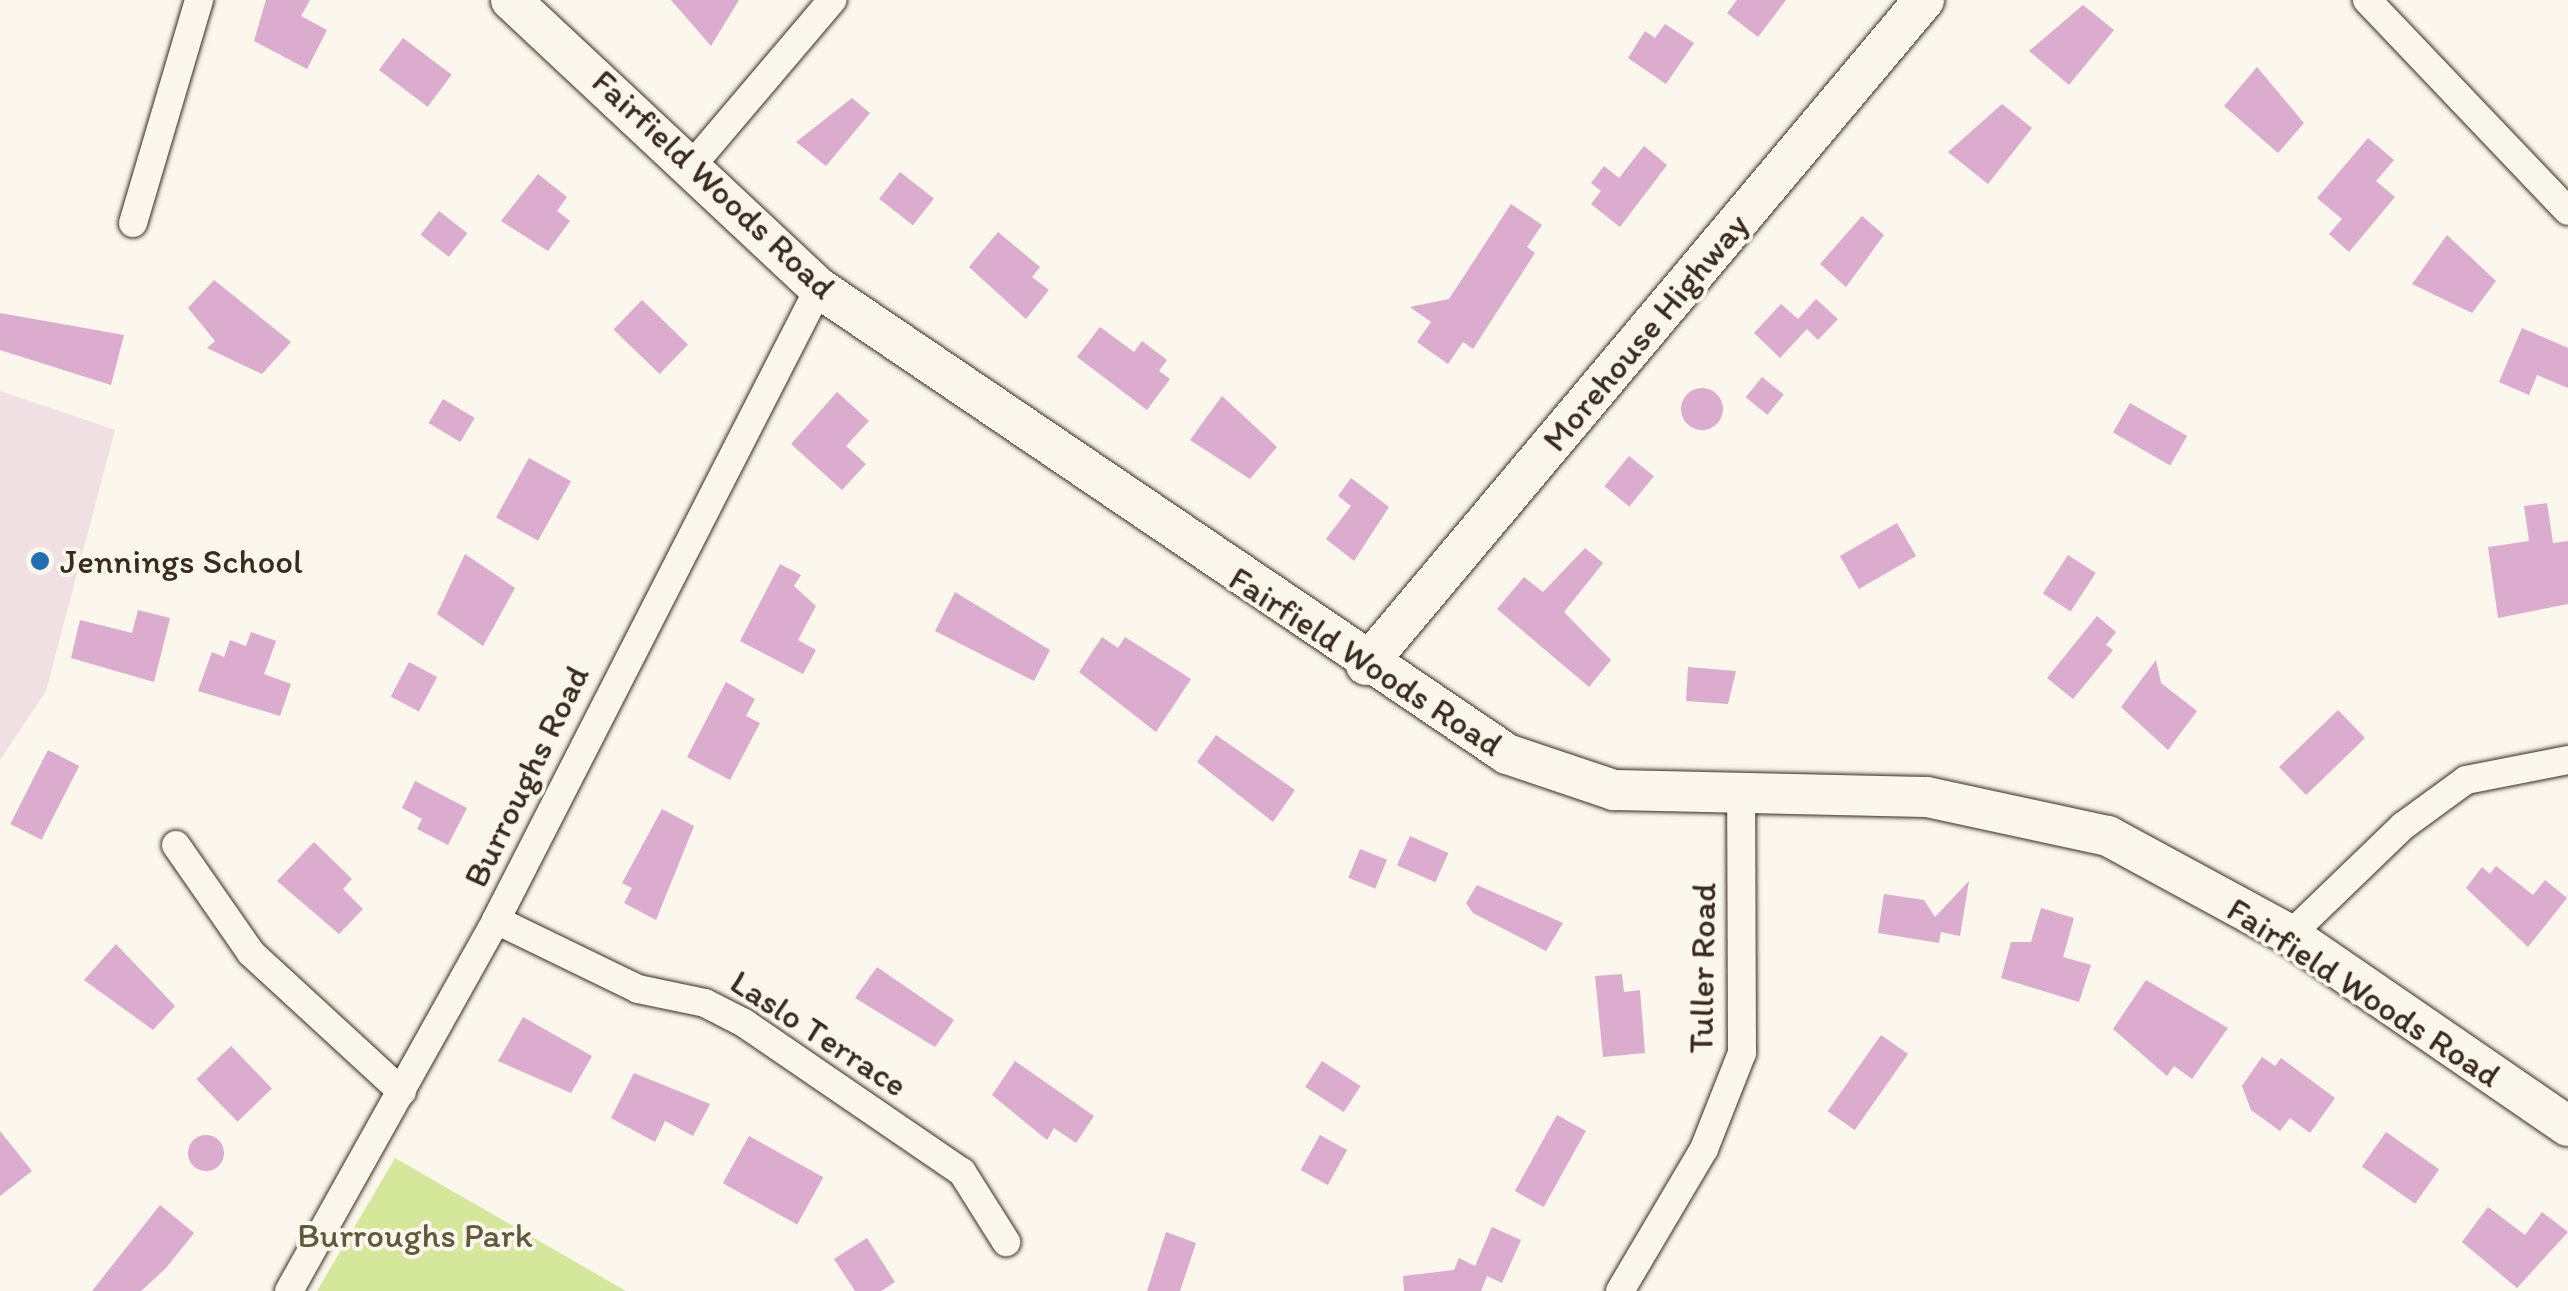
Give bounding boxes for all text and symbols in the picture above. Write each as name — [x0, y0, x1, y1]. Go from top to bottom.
street label: Fairfield Woods Road — [584, 61, 844, 307]
street label: Morehouse Highway — [1533, 204, 1757, 460]
place label: Jennings School — [60, 540, 302, 582]
marker: Jennings School — [29, 550, 51, 572]
street label: Fairfield Woods Road — [1222, 557, 1510, 765]
street label: Burroughs Road — [454, 658, 598, 894]
street label: Tuller Road — [1680, 883, 1724, 1053]
street label: Fairfield Woods Road — [2220, 888, 2508, 1096]
street label: Laslo Terrace — [725, 962, 913, 1104]
park label: Burroughs Park — [297, 1214, 533, 1256]

